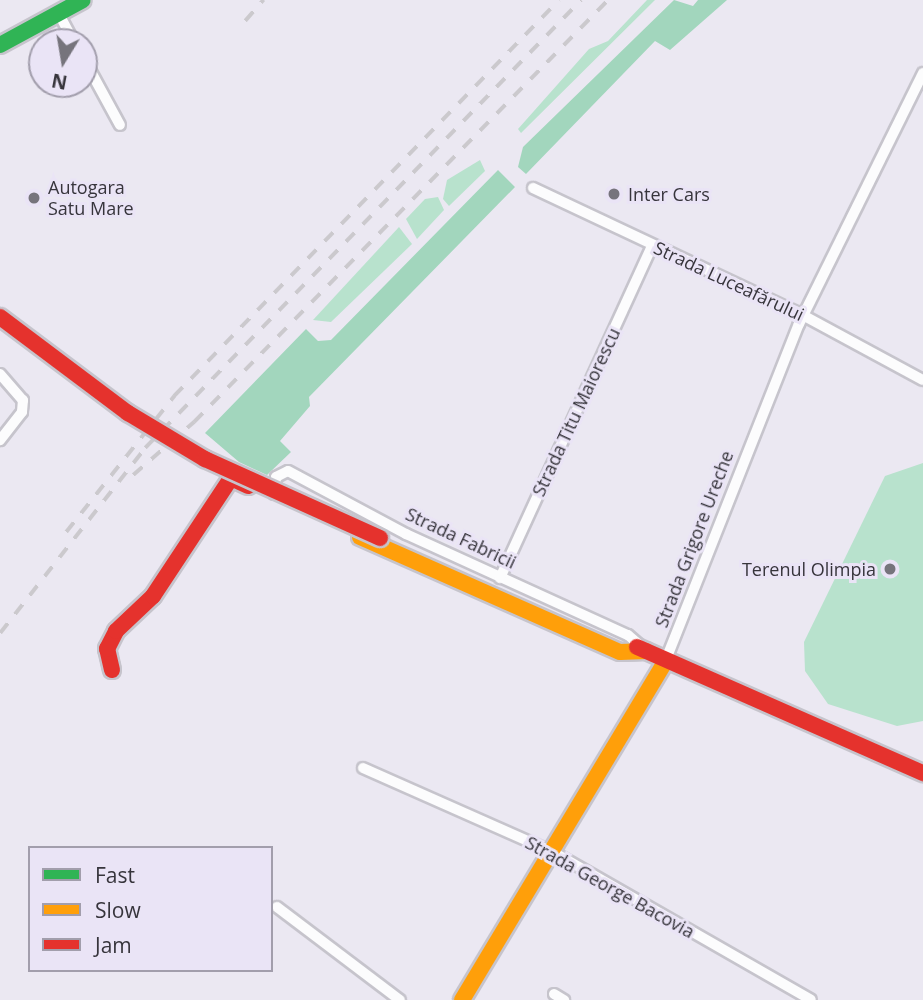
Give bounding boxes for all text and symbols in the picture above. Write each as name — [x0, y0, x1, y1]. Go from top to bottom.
north arrow — [28, 28, 98, 98]
text: N — [49, 67, 69, 96]
place label: Autogara Satu Mare — [48, 177, 134, 220]
place label: Inter Cars — [628, 183, 710, 205]
marker: Inter Cars — [606, 186, 622, 202]
marker: Autogara Satu Mare — [26, 190, 42, 206]
street label: Strada Luceafărului — [651, 237, 807, 325]
street label: Strada Titu Maiorescu — [528, 324, 624, 500]
street label: Strada Grigore Ureche — [650, 448, 738, 630]
street label: Strada Fabricii — [402, 503, 520, 573]
place label: Terenul Olimpia — [742, 558, 876, 580]
marker: Terenul Olimpia — [882, 561, 898, 577]
street label: Strada George Bacovia — [522, 832, 698, 942]
legend — [28, 846, 273, 972]
text: Fast — [95, 861, 135, 889]
text: Slow — [95, 896, 141, 924]
text: Jam — [95, 931, 132, 959]

